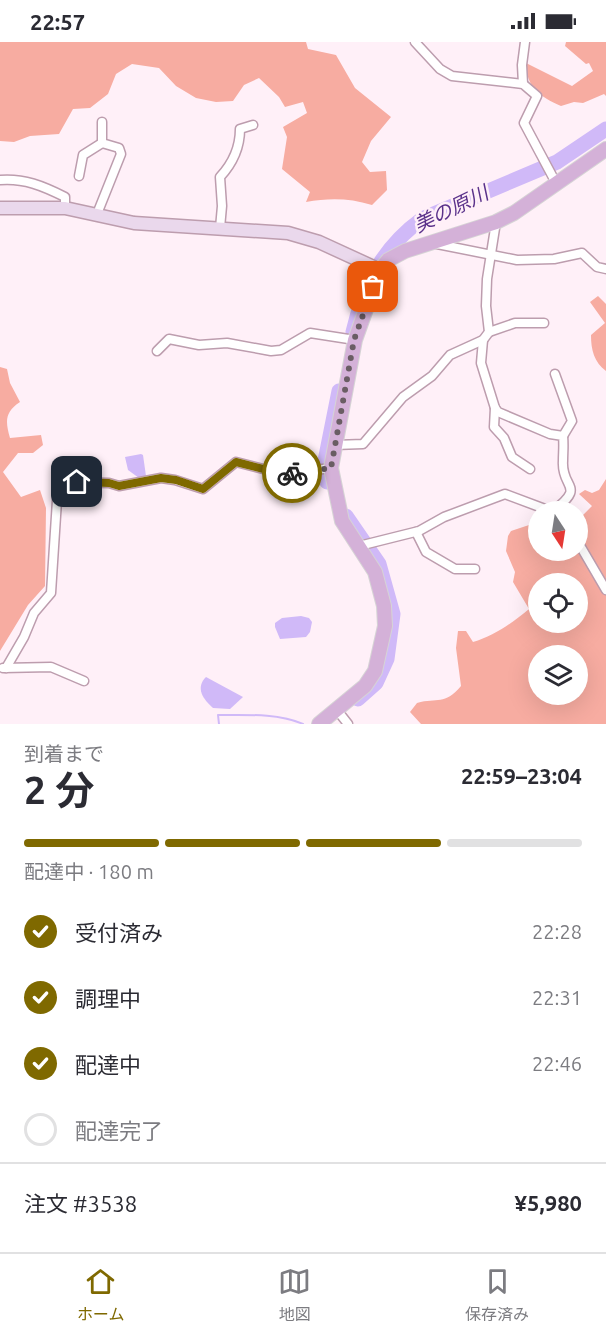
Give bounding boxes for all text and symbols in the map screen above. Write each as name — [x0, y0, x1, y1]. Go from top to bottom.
text: 22:57 — [30, 9, 85, 34]
water label: 美の原川 — [410, 180, 494, 236]
pin — [347, 261, 398, 312]
icon: bag — [356, 270, 389, 303]
courier — [262, 443, 322, 503]
pin — [51, 456, 102, 507]
icon: bike — [276, 457, 309, 490]
icon: home — [60, 465, 93, 498]
north arrow — [528, 501, 588, 561]
map controls — [528, 501, 588, 705]
button: locate — [528, 573, 588, 633]
button: layers — [528, 645, 588, 705]
text: 到着まで — [24, 742, 104, 765]
text: 22:59–23:04 — [461, 763, 582, 788]
text: 2 分 — [24, 768, 94, 811]
text: 配達中 · 180 m — [24, 860, 154, 883]
icon: check — [24, 915, 57, 948]
text: 受付済み — [75, 920, 163, 945]
text: 22:28 — [532, 920, 582, 943]
icon: check — [24, 981, 57, 1014]
text: 調理中 — [75, 986, 141, 1011]
text: 22:31 — [532, 986, 582, 1009]
icon: check — [24, 1047, 57, 1080]
text: 配達中 — [75, 1052, 141, 1077]
text: 22:46 — [532, 1052, 582, 1075]
text: 配達完了 — [75, 1118, 163, 1143]
text: ¥5,980 — [515, 1190, 582, 1215]
text: 注文 #3538 — [24, 1191, 137, 1216]
tab: ホーム — [77, 1265, 124, 1325]
tab: 地図 — [278, 1265, 311, 1325]
tab: 保存済み — [465, 1265, 529, 1325]

